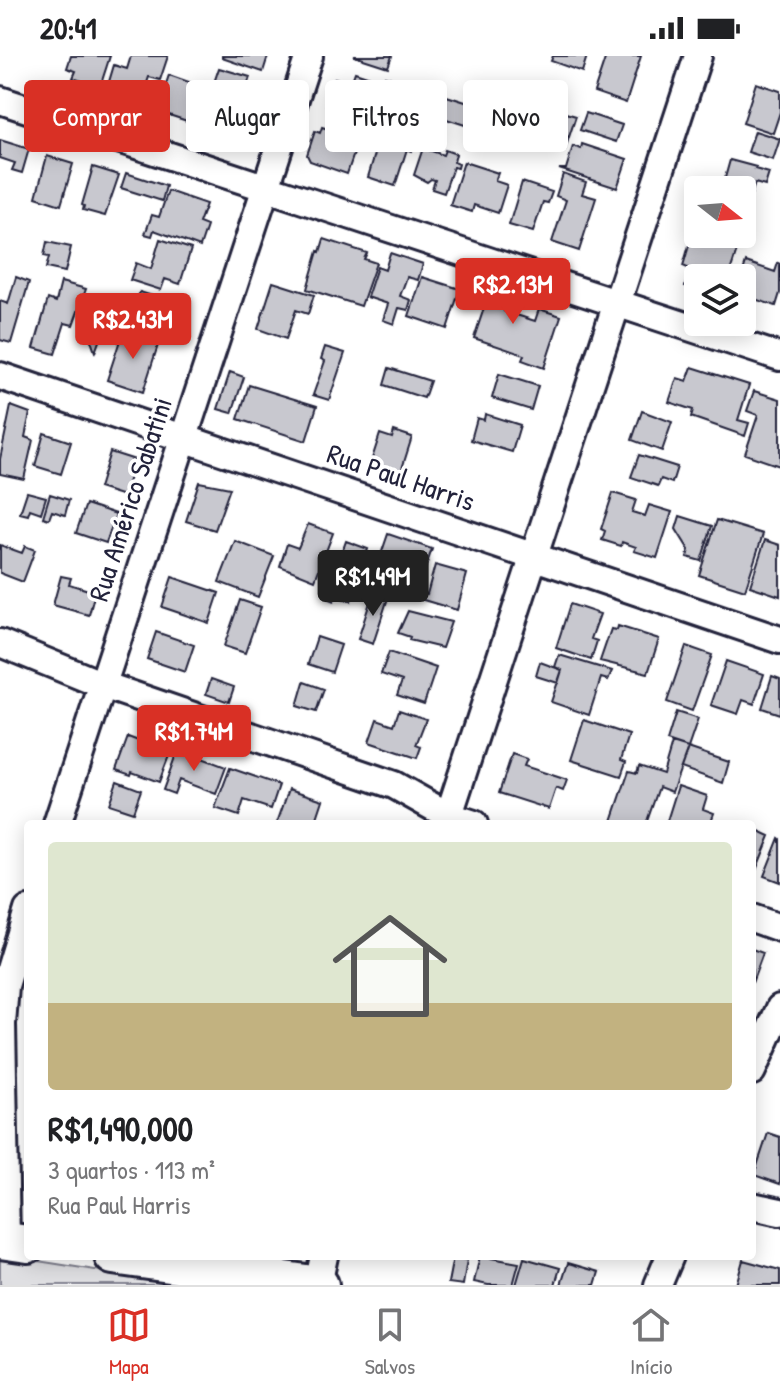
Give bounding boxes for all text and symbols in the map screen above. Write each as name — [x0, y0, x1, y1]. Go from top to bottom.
text: 20:41 — [40, 8, 97, 48]
chip: Comprar — [24, 80, 170, 152]
chip: Alugar — [186, 80, 309, 152]
chip: Filtros — [325, 80, 447, 152]
chip: Novo — [463, 80, 568, 152]
north arrow — [684, 176, 756, 248]
map controls — [684, 176, 756, 336]
pin: R$2.13M — [439, 258, 587, 326]
button: layers — [684, 264, 756, 336]
text: R$2.13M — [473, 266, 553, 301]
pin: R$2.43M — [59, 293, 207, 361]
text: R$2.43M — [93, 301, 173, 336]
street label: Rua Américo Sabatini — [79, 392, 181, 606]
street label: Rua Paul Harris — [322, 434, 480, 520]
pin: R$1.49M — [299, 550, 447, 618]
text: R$1.49M — [336, 558, 410, 593]
pin: R$1.74M — [120, 705, 268, 773]
text: R$1.74M — [155, 713, 233, 748]
icon: home — [318, 894, 462, 1038]
text: R$1,490,000 — [48, 1106, 193, 1152]
text: 3 quartos · 113 m² — [48, 1152, 215, 1187]
text: Rua Paul Harris — [48, 1187, 191, 1222]
tab: Mapa — [107, 1303, 151, 1381]
tab: Salvos — [365, 1303, 415, 1381]
tab: Início — [629, 1303, 673, 1381]

